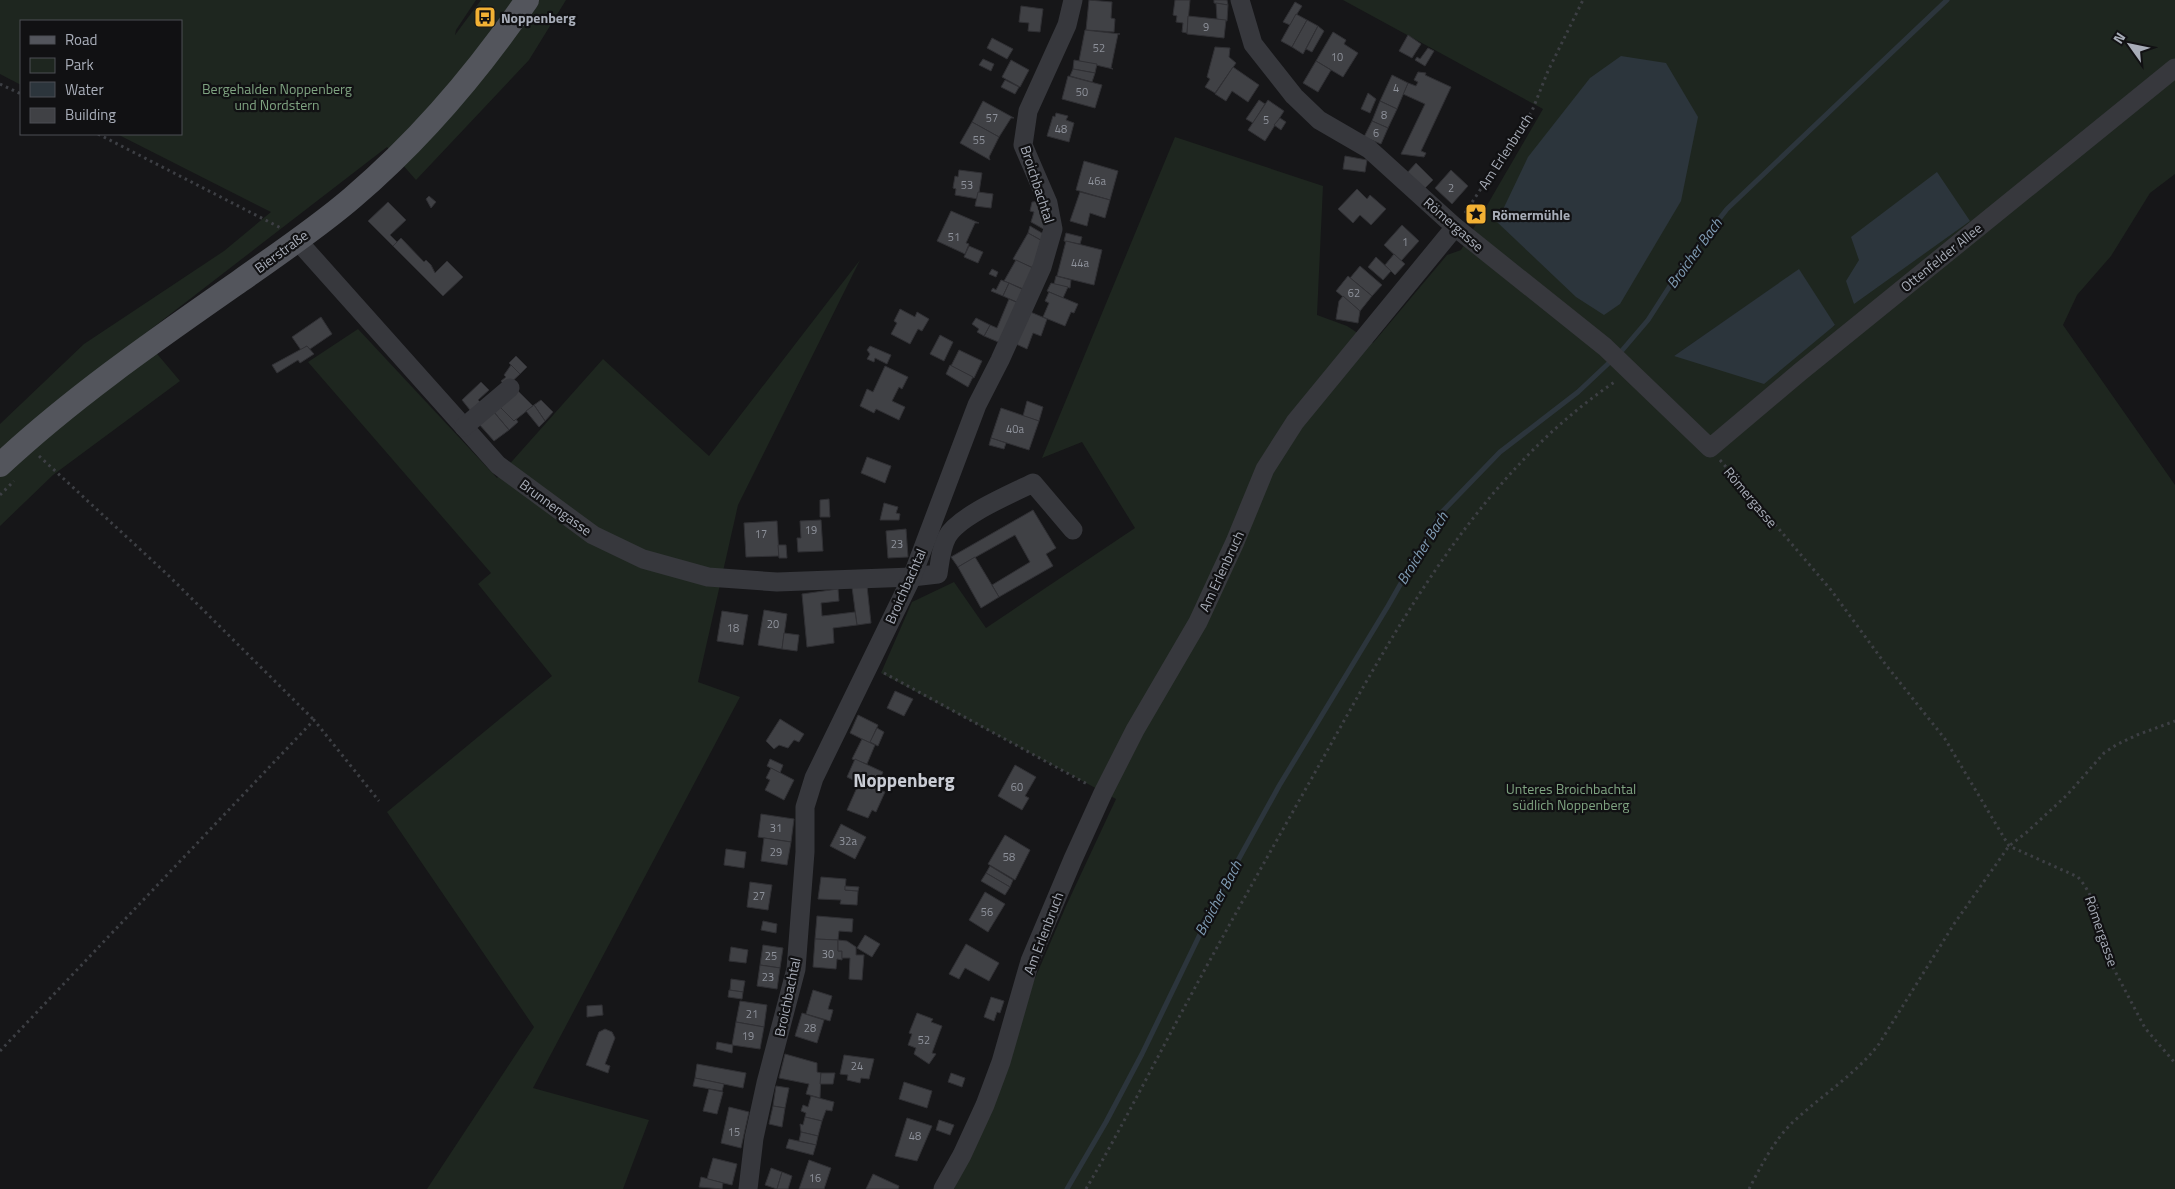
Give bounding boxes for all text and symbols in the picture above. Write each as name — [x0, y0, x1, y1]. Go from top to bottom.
bus stop icon: Noppenberg — [473, 5, 497, 29]
place label: Noppenberg — [501, 7, 576, 28]
house number: 9 — [1203, 19, 1209, 35]
legend — [20, 20, 182, 135]
north arrow — [2105, 20, 2155, 70]
text: Road — [65, 28, 97, 51]
text: N — [2107, 28, 2130, 47]
house number: 52 — [1093, 40, 1105, 56]
house number: 10 — [1331, 49, 1343, 65]
text: Park — [65, 53, 94, 76]
text: Water — [65, 78, 104, 101]
park label: Bergehalden Noppenberg und Nordstern — [202, 78, 352, 115]
house number: 4 — [1393, 80, 1399, 96]
house number: 50 — [1076, 84, 1088, 100]
text: Building — [65, 103, 116, 126]
house number: 8 — [1381, 107, 1387, 123]
street label: Am Erlenbruch — [1473, 109, 1537, 193]
house number: 57 — [986, 110, 998, 126]
house number: 5 — [1263, 112, 1269, 128]
house number: 48 — [1055, 121, 1067, 137]
house number: 6 — [1373, 125, 1379, 141]
house number: 55 — [973, 132, 985, 148]
street label: Broichbachtal — [1016, 142, 1060, 226]
house number: 46a — [1088, 173, 1106, 189]
house number: 53 — [961, 177, 973, 193]
house number: 2 — [1448, 180, 1454, 196]
street label: Römergasse — [1419, 192, 1489, 256]
place icon: Römermühle — [1464, 202, 1488, 226]
place label: Römermühle — [1492, 204, 1570, 225]
water label: Broicher Bach — [1661, 213, 1728, 293]
street label: Ottenfelder Allee — [1896, 217, 1986, 297]
street label: Bierstraße — [250, 224, 312, 278]
house number: 51 — [948, 229, 960, 245]
house number: 1 — [1402, 234, 1408, 250]
house number: 44a — [1071, 255, 1089, 271]
house number: 62 — [1348, 285, 1360, 301]
house number: 40a — [1006, 421, 1024, 437]
street label: Römergasse — [1719, 462, 1783, 532]
street label: Brunnengasse — [516, 474, 596, 540]
water label: Broicher Bach — [1391, 507, 1454, 589]
house number: 19 — [805, 522, 817, 538]
house number: 17 — [755, 526, 767, 542]
street label: Am Erlenbruch — [1193, 527, 1249, 615]
house number: 23 — [891, 536, 903, 552]
street label: Broichbachtal — [879, 545, 931, 627]
house number: 20 — [767, 616, 779, 632]
house number: 18 — [727, 620, 739, 636]
district label: Noppenberg — [853, 765, 955, 794]
park label: Unteres Broichbachtal südlich Noppenberg — [1506, 778, 1636, 815]
house number: 60 — [1011, 779, 1023, 795]
house number: 31 — [770, 820, 782, 836]
house number: 32a — [839, 833, 857, 849]
house number: 29 — [770, 844, 782, 860]
house number: 58 — [1003, 849, 1015, 865]
water label: Broicher Bach — [1189, 856, 1248, 940]
house number: 27 — [753, 888, 765, 904]
street label: Am Erlenbruch — [1018, 889, 1068, 977]
street label: Römergasse — [2080, 893, 2124, 969]
house number: 56 — [981, 904, 993, 920]
house number: 30 — [822, 946, 834, 962]
house number: 25 — [765, 948, 777, 964]
street label: Broichbachtal — [768, 955, 806, 1039]
house number: 23 — [762, 969, 774, 985]
house number: 21 — [746, 1006, 758, 1022]
house number: 28 — [804, 1020, 816, 1036]
house number: 19 — [742, 1028, 754, 1044]
house number: 52 — [918, 1032, 930, 1048]
house number: 24 — [851, 1058, 863, 1074]
house number: 15 — [728, 1124, 740, 1140]
house number: 48 — [909, 1128, 921, 1144]
house number: 16 — [809, 1170, 821, 1186]

